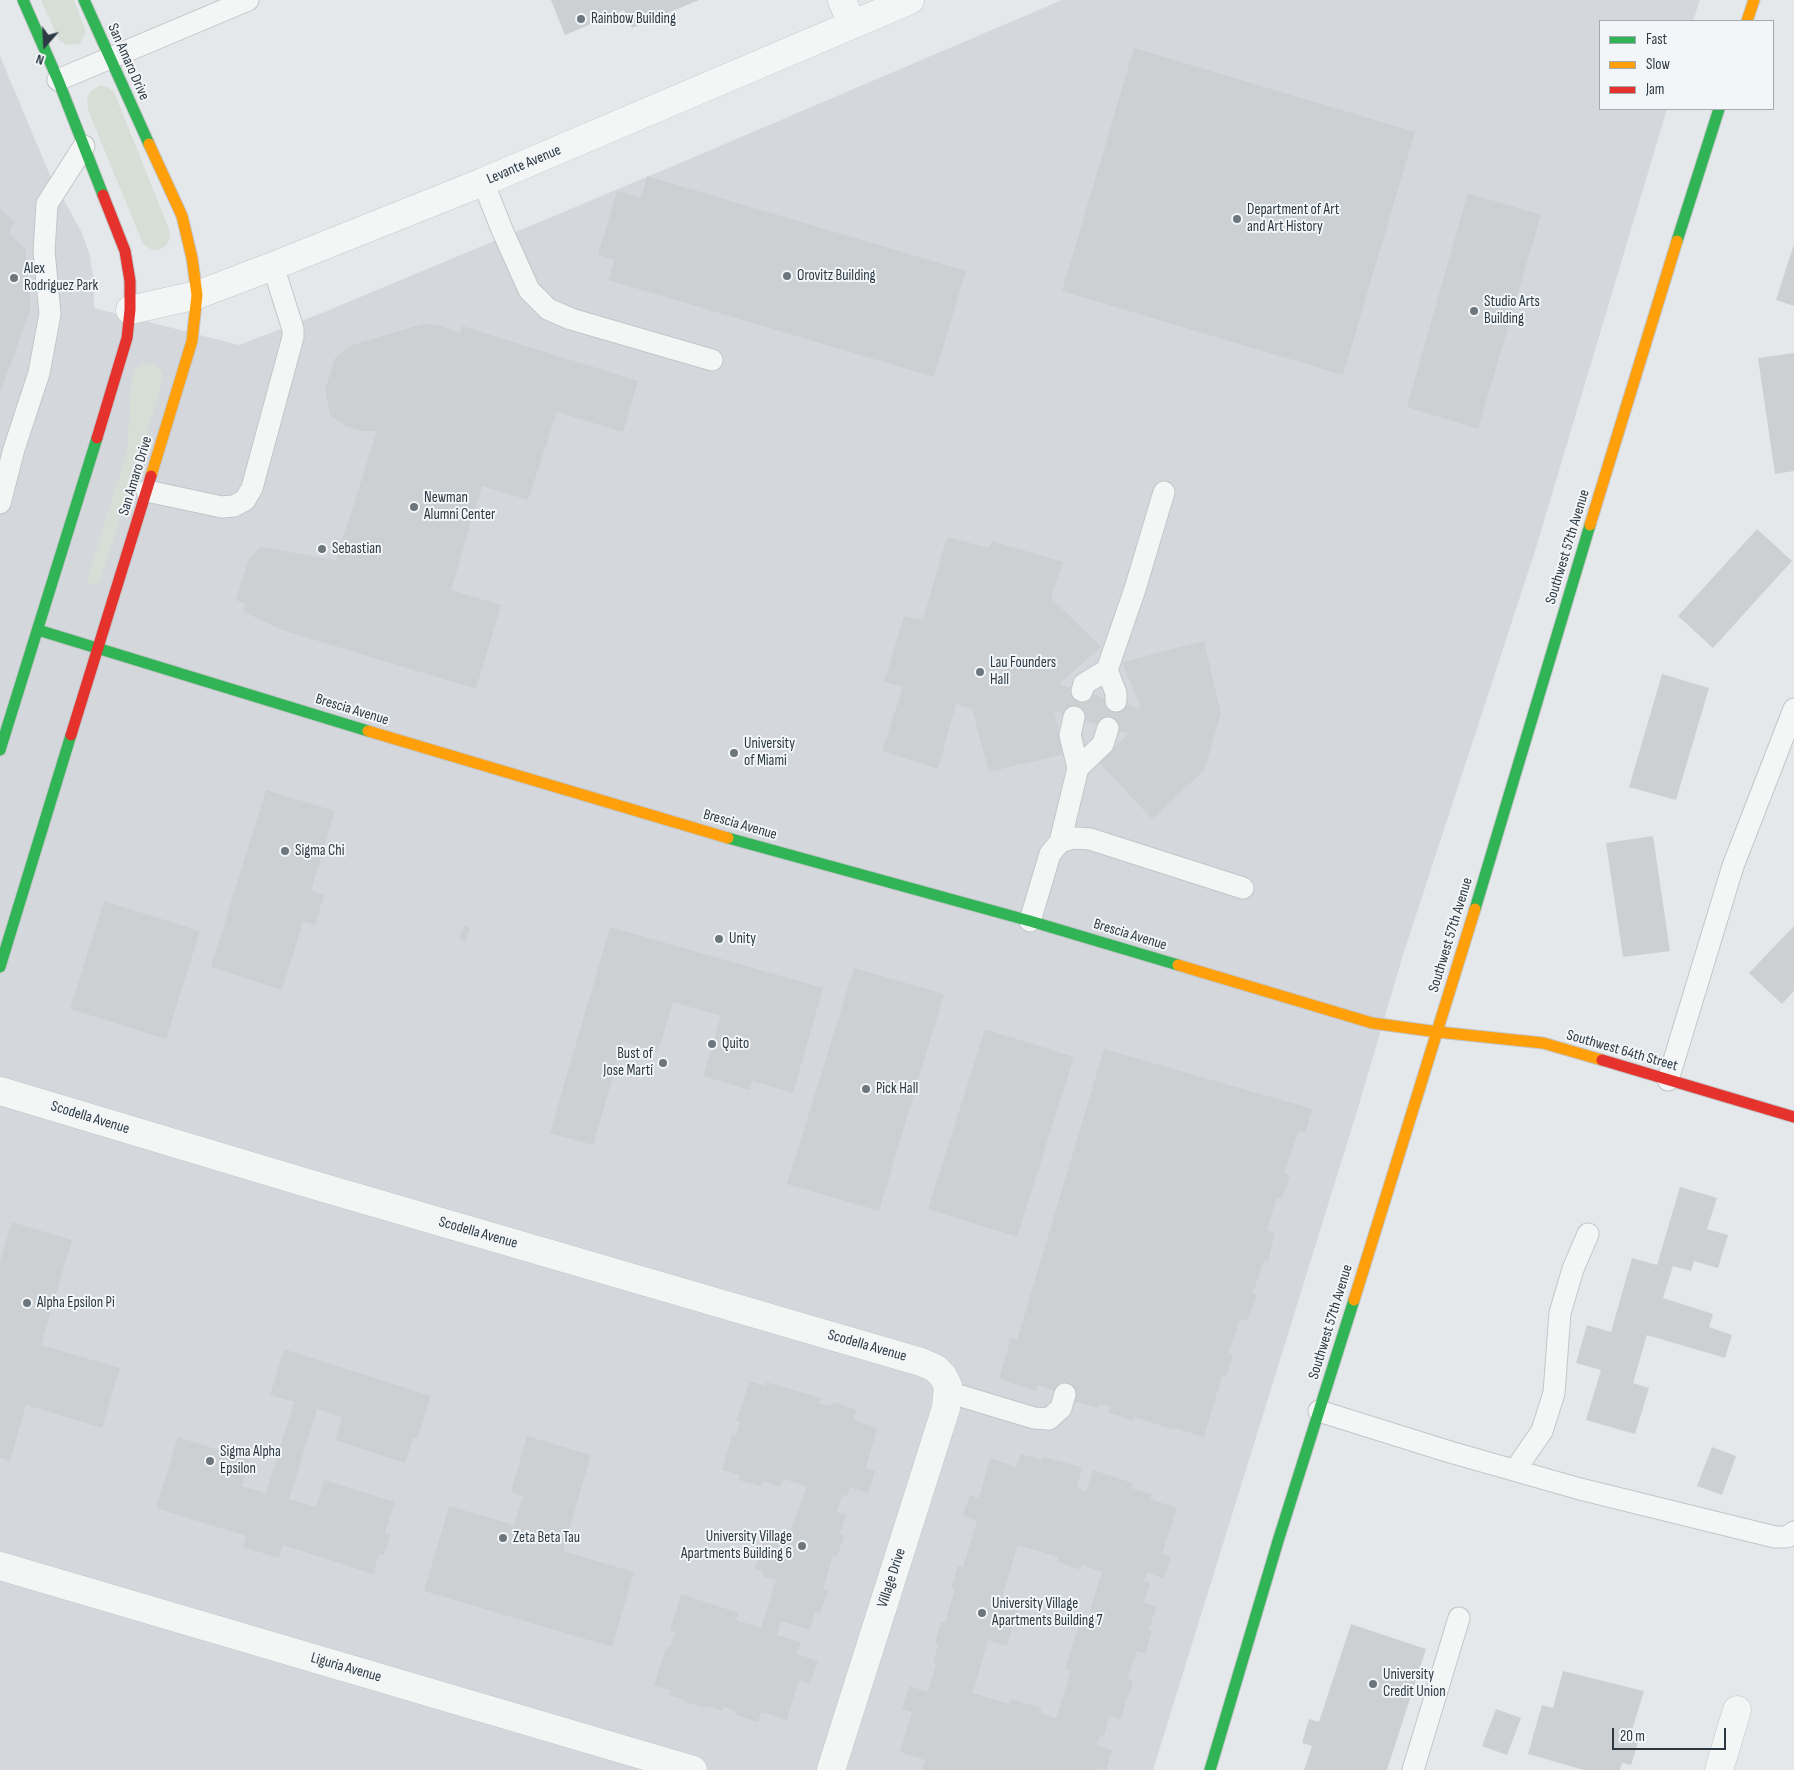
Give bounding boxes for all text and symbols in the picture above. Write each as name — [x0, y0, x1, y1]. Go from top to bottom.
place label: Rainbow Building — [591, 10, 676, 28]
marker: Rainbow Building — [575, 13, 587, 25]
north arrow — [20, 20, 70, 70]
legend — [1599, 20, 1774, 110]
street label: San Amaro Drive — [103, 21, 153, 103]
text: Fast — [1646, 30, 1667, 49]
text: N — [34, 50, 46, 69]
text: Slow — [1646, 55, 1670, 74]
text: Jam — [1646, 80, 1664, 99]
street label: Levante Avenue — [484, 141, 564, 189]
place label: Department of Art and Art History — [1247, 201, 1339, 236]
marker: Department of Art and Art History — [1231, 213, 1243, 225]
place label: Alex Rodriguez Park — [24, 260, 98, 295]
place label: Orovitz Building — [797, 267, 876, 285]
marker: Orovitz Building — [781, 270, 793, 282]
marker: Alex Rodriguez Park — [8, 272, 20, 284]
place label: Studio Arts Building — [1484, 293, 1540, 328]
marker: Studio Arts Building — [1468, 305, 1480, 317]
street label: San Amaro Drive — [115, 434, 157, 518]
street label: Southwest 57th Avenue — [1542, 488, 1594, 606]
place label: Newman Alumni Center — [424, 489, 495, 524]
marker: Newman Alumni Center — [408, 501, 420, 513]
place label: Sebastian — [332, 540, 381, 558]
marker: Sebastian — [316, 543, 328, 555]
place label: Lau Founders Hall — [990, 654, 1056, 689]
marker: Lau Founders Hall — [974, 666, 986, 678]
street label: Brescia Avenue — [313, 690, 391, 730]
place label: University of Miami — [744, 735, 795, 770]
marker: University of Miami — [728, 747, 740, 759]
street label: Brescia Avenue — [701, 806, 779, 844]
place label: Sigma Chi — [295, 842, 344, 860]
marker: Sigma Chi — [279, 845, 291, 857]
street label: Southwest 57th Avenue — [1425, 876, 1477, 994]
street label: Brescia Avenue — [1091, 915, 1169, 955]
place label: Unity — [729, 930, 756, 948]
marker: Unity — [713, 933, 725, 945]
street label: Southwest 64th Street — [1564, 1027, 1680, 1075]
place label: Quito — [722, 1035, 749, 1053]
marker: Quito — [706, 1038, 718, 1050]
place label: Bust of Jose Martí — [603, 1045, 653, 1080]
marker: Bust of Jose Martí — [657, 1057, 669, 1069]
place label: Pick Hall — [876, 1080, 918, 1098]
marker: Pick Hall — [860, 1083, 872, 1095]
street label: Scodella Avenue — [49, 1098, 131, 1138]
street label: Scodella Avenue — [436, 1213, 520, 1253]
street label: Southwest 57th Avenue — [1305, 1263, 1357, 1381]
place label: Alpha Epsilon Pi — [37, 1294, 115, 1312]
marker: Alpha Epsilon Pi — [21, 1297, 33, 1309]
street label: Scodella Avenue — [825, 1326, 909, 1366]
place label: Sigma Alpha Epsilon — [220, 1443, 281, 1478]
marker: Sigma Alpha Epsilon — [204, 1455, 216, 1467]
place label: University Village Apartments Building 6 — [681, 1528, 792, 1563]
place label: Zeta Beta Tau — [513, 1529, 580, 1547]
marker: Zeta Beta Tau — [497, 1532, 509, 1544]
marker: University Village Apartments Building 6 — [796, 1540, 808, 1552]
street label: Village Drive — [874, 1546, 910, 1610]
place label: University Village Apartments Building 7 — [992, 1595, 1103, 1630]
marker: University Village Apartments Building 7 — [976, 1607, 988, 1619]
street label: Liguria Avenue — [309, 1649, 383, 1687]
place label: University Credit Union — [1383, 1666, 1446, 1701]
marker: University Credit Union — [1367, 1678, 1379, 1690]
scale bar — [1614, 1718, 1728, 1750]
text: 20 m — [1620, 1727, 1645, 1746]

